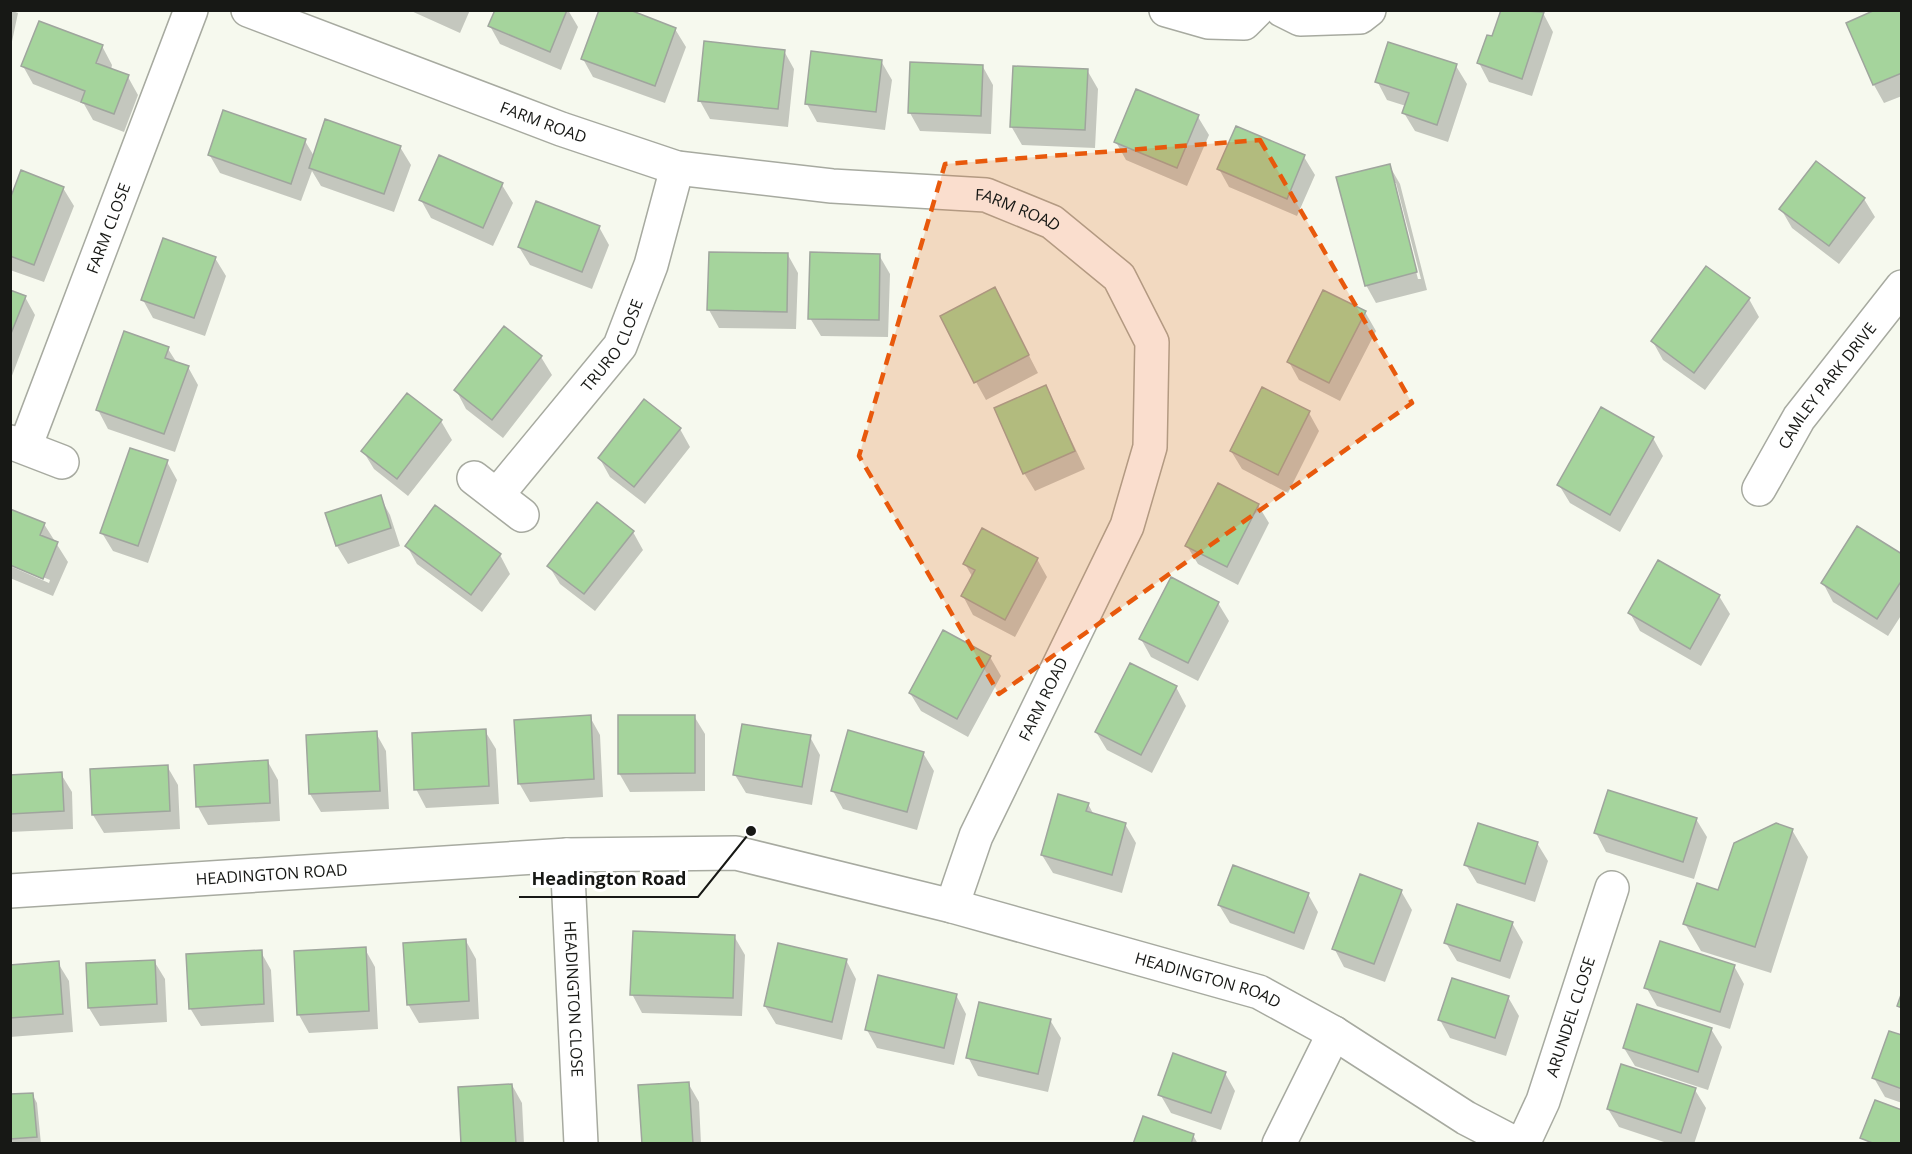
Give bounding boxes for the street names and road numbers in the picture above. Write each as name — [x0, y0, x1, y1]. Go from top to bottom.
street label: FARM ROAD — [497, 96, 590, 148]
street label: FARM CLOSE — [81, 180, 135, 277]
street label: FARM ROAD — [974, 183, 1066, 236]
street label: TRURO CLOSE — [576, 296, 648, 396]
street label: CAMLEY PARK DRIVE — [1773, 318, 1881, 453]
street label: FARM ROAD — [1013, 653, 1073, 745]
street label: HEADINGTON ROAD — [195, 858, 348, 890]
street label: HEADINGTON CLOSE — [559, 920, 589, 1078]
street label: HEADINGTON ROAD — [1132, 947, 1285, 1013]
street label: ARUNDEL CLOSE — [1541, 954, 1600, 1080]

